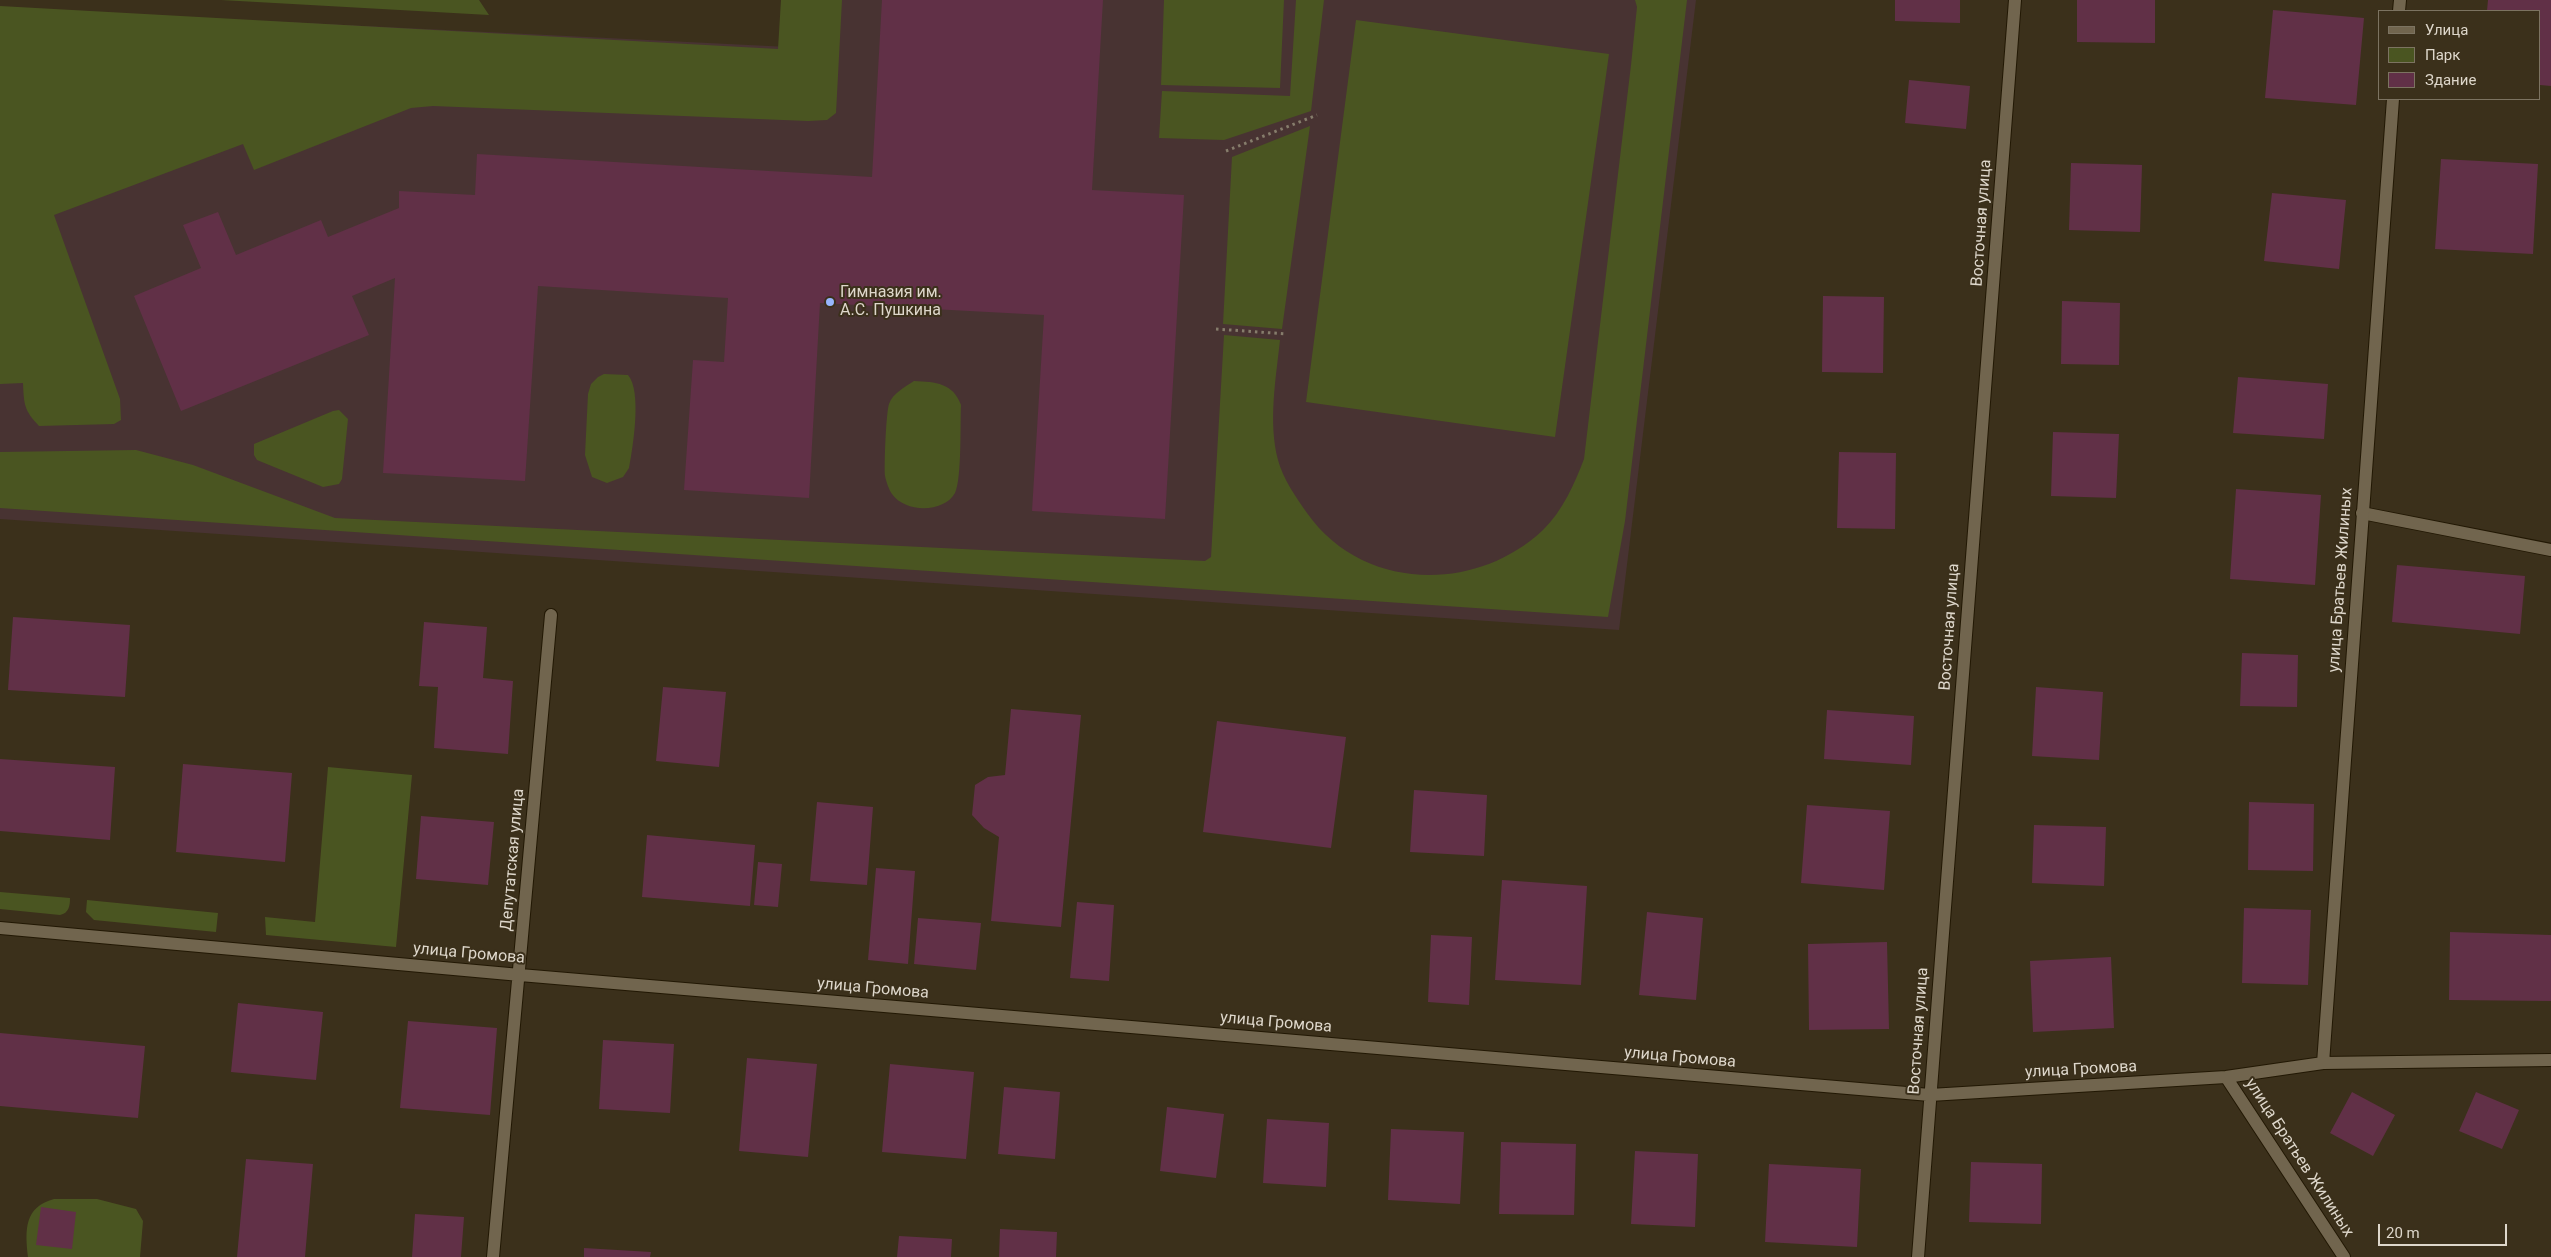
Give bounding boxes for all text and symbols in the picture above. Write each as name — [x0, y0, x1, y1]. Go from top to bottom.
legend — [2378, 10, 2541, 100]
text: Улица — [2425, 21, 2468, 39]
text: Парк — [2425, 46, 2460, 64]
text: Здание — [2425, 71, 2476, 89]
street label: Восточная улица — [1968, 159, 1996, 287]
place label: Гимназия им. А.С. Пушкина — [840, 283, 942, 321]
marker: Гимназия им. А.С. Пушкина — [824, 296, 836, 308]
street label: улица Братьев Жилиных — [2325, 487, 2357, 673]
street label: Восточная улица — [1936, 563, 1964, 691]
street label: Депутатская улица — [497, 788, 529, 932]
street label: улица Громова — [412, 940, 526, 968]
street label: Восточная улица — [1905, 967, 1933, 1095]
street label: улица Громова — [816, 975, 930, 1003]
street label: улица Громова — [1219, 1009, 1333, 1037]
street label: улица Громова — [1623, 1044, 1737, 1072]
street label: улица Громова — [2025, 1057, 2137, 1083]
street label: улица Братьев Жилиных — [2240, 1075, 2358, 1241]
scale bar — [2381, 1214, 2510, 1246]
text: 20 m — [2386, 1224, 2420, 1242]

